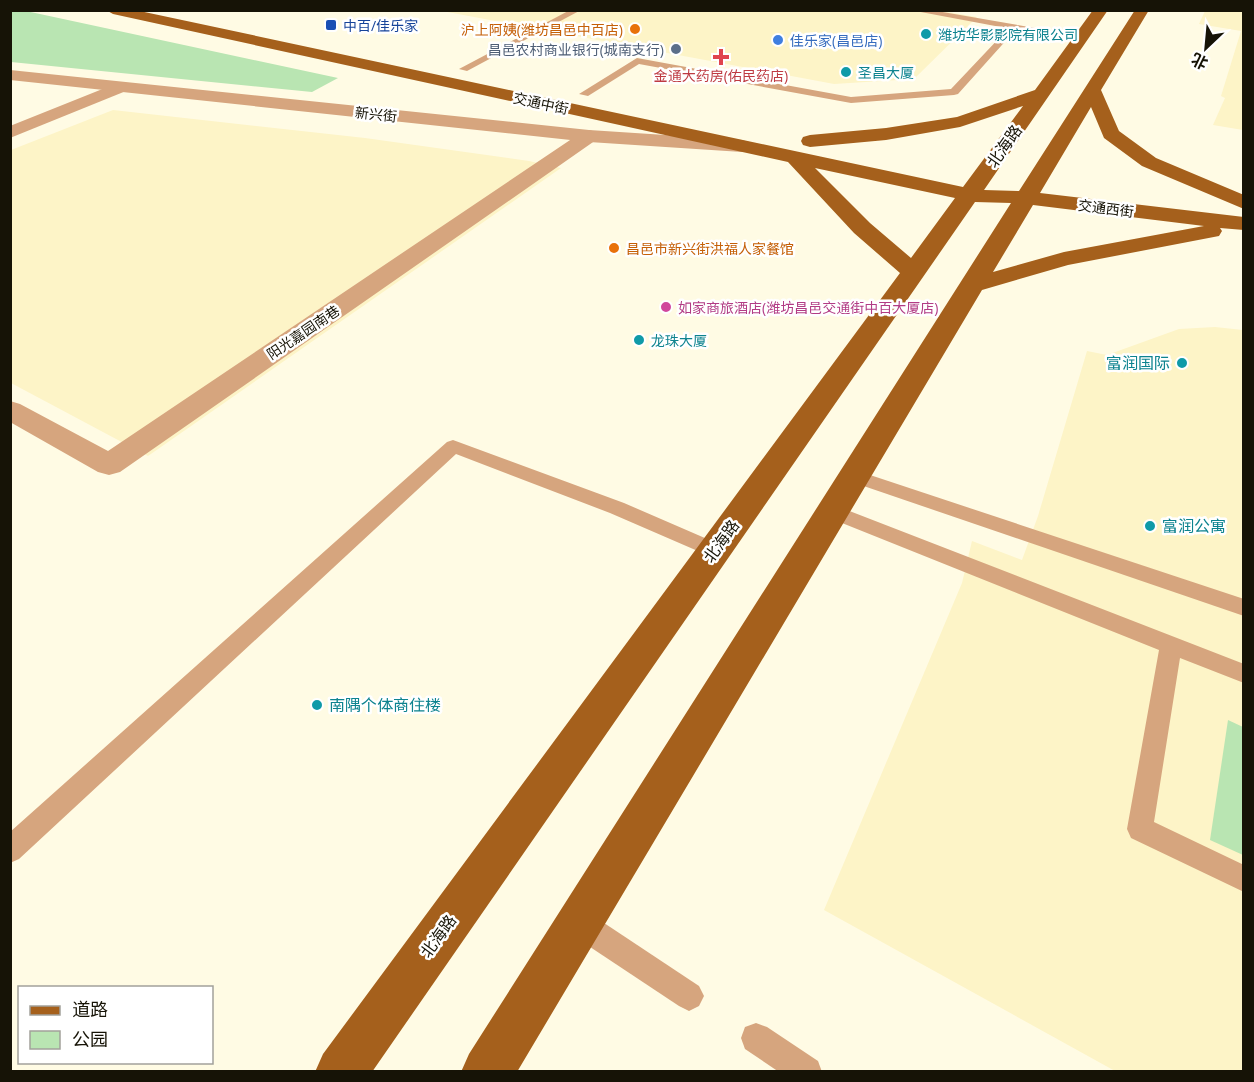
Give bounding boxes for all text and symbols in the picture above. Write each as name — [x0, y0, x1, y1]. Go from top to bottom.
place label: 中百/佳乐家 — [343, 16, 418, 35]
marker: 中百/佳乐家 — [324, 18, 338, 32]
north arrow — [1176, 18, 1236, 78]
place label: 沪上阿姨(潍坊昌邑中百店) — [461, 20, 623, 39]
marker: 沪上阿姨(潍坊昌邑中百店) — [628, 22, 642, 36]
place label: 潍坊华影影院有限公司 — [938, 25, 1078, 44]
marker: 潍坊华影影院有限公司 — [919, 27, 933, 41]
place label: 佳乐家(昌邑店) — [790, 31, 882, 50]
marker: 佳乐家(昌邑店) — [771, 33, 785, 47]
place label: 昌邑农村商业银行(城南支行) — [488, 40, 664, 59]
marker: 昌邑农村商业银行(城南支行) — [669, 42, 683, 56]
text: 北 — [1187, 48, 1211, 75]
marker: 金通大药房(佑民药店) — [714, 50, 728, 64]
place label: 圣昌大厦 — [858, 63, 914, 82]
marker: 圣昌大厦 — [839, 65, 853, 79]
place label: 金通大药房(佑民药店) — [654, 66, 788, 85]
street label: 交通中街 — [512, 88, 570, 118]
street label: 新兴街 — [354, 102, 398, 126]
street label: 北海路 — [981, 120, 1027, 172]
street label: 交通西街 — [1077, 195, 1135, 221]
place label: 昌邑市新兴街洪福人家餐馆 — [626, 239, 794, 258]
marker: 昌邑市新兴街洪福人家餐馆 — [607, 241, 621, 255]
place label: 如家商旅酒店(潍坊昌邑交通街中百大厦店) — [678, 298, 938, 317]
marker: 如家商旅酒店(潍坊昌邑交通街中百大厦店) — [659, 300, 673, 314]
street label: 阳光嘉园南巷 — [263, 301, 343, 363]
place label: 龙珠大厦 — [651, 331, 707, 350]
marker: 龙珠大厦 — [632, 333, 646, 347]
place label: 富润国际 — [1106, 352, 1170, 374]
marker: 富润国际 — [1175, 356, 1189, 370]
street label: 北海路 — [698, 515, 744, 567]
place label: 富润公寓 — [1162, 515, 1226, 537]
marker: 富润公寓 — [1143, 519, 1157, 533]
place label: 南隅个体商住楼 — [329, 694, 441, 716]
marker: 南隅个体商住楼 — [310, 698, 324, 712]
street label: 北海路 — [415, 910, 461, 962]
legend — [18, 986, 213, 1064]
text: 道路 — [72, 997, 108, 1021]
text: 公园 — [72, 1027, 108, 1051]

